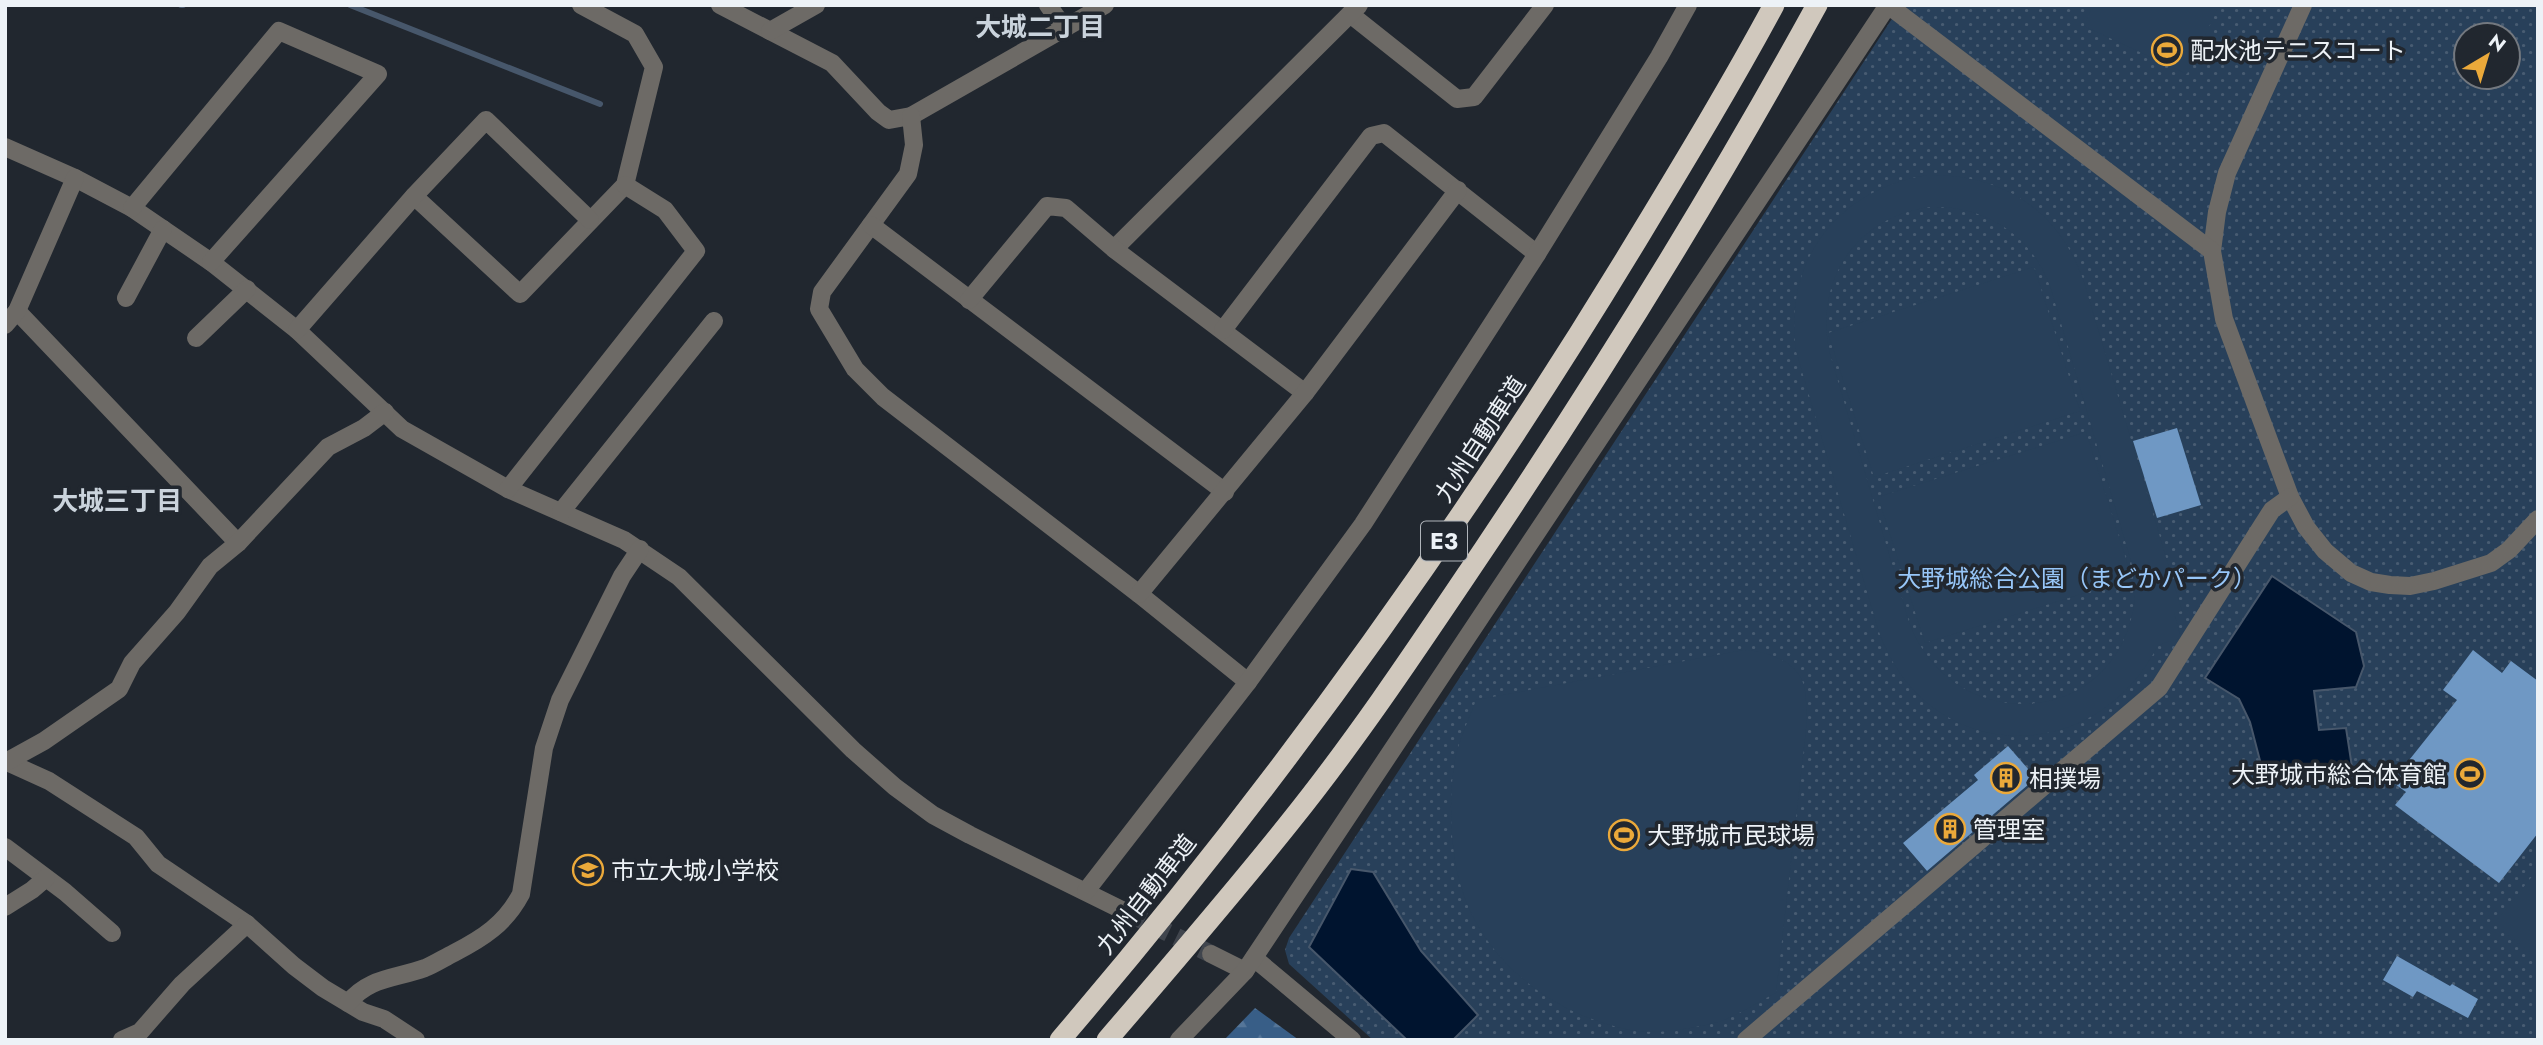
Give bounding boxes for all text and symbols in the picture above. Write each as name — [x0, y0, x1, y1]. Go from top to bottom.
district label: 大城二丁目 — [975, 8, 1105, 46]
north arrow — [2452, 21, 2522, 91]
text: N — [2483, 28, 2511, 58]
sports icon: 配水池テニスコート — [2150, 33, 2184, 67]
place label: 配水池テニスコート — [2190, 33, 2406, 68]
street label: 九州自動車道 — [1426, 369, 1534, 509]
district label: 大城三丁目 — [52, 482, 182, 520]
road number: E3 — [1421, 522, 1467, 561]
park label: 大野城総合公園（まどかパーク） — [1897, 561, 2257, 596]
place label: 大野城市総合体育館 — [2231, 757, 2447, 792]
sports icon: 大野城市総合体育館 — [2453, 757, 2487, 791]
building icon: 相撲場 — [1989, 761, 2023, 795]
place label: 相撲場 — [2029, 761, 2101, 796]
building icon: 管理室 — [1933, 812, 1967, 846]
place label: 管理室 — [1973, 812, 2045, 847]
sports icon: 大野城市民球場 — [1607, 818, 1641, 852]
place label: 大野城市民球場 — [1647, 818, 1815, 853]
street label: 九州自動車道 — [1088, 826, 1204, 962]
school or university icon: 市立大城小学校 — [571, 853, 605, 887]
place label: 市立大城小学校 — [611, 853, 779, 888]

